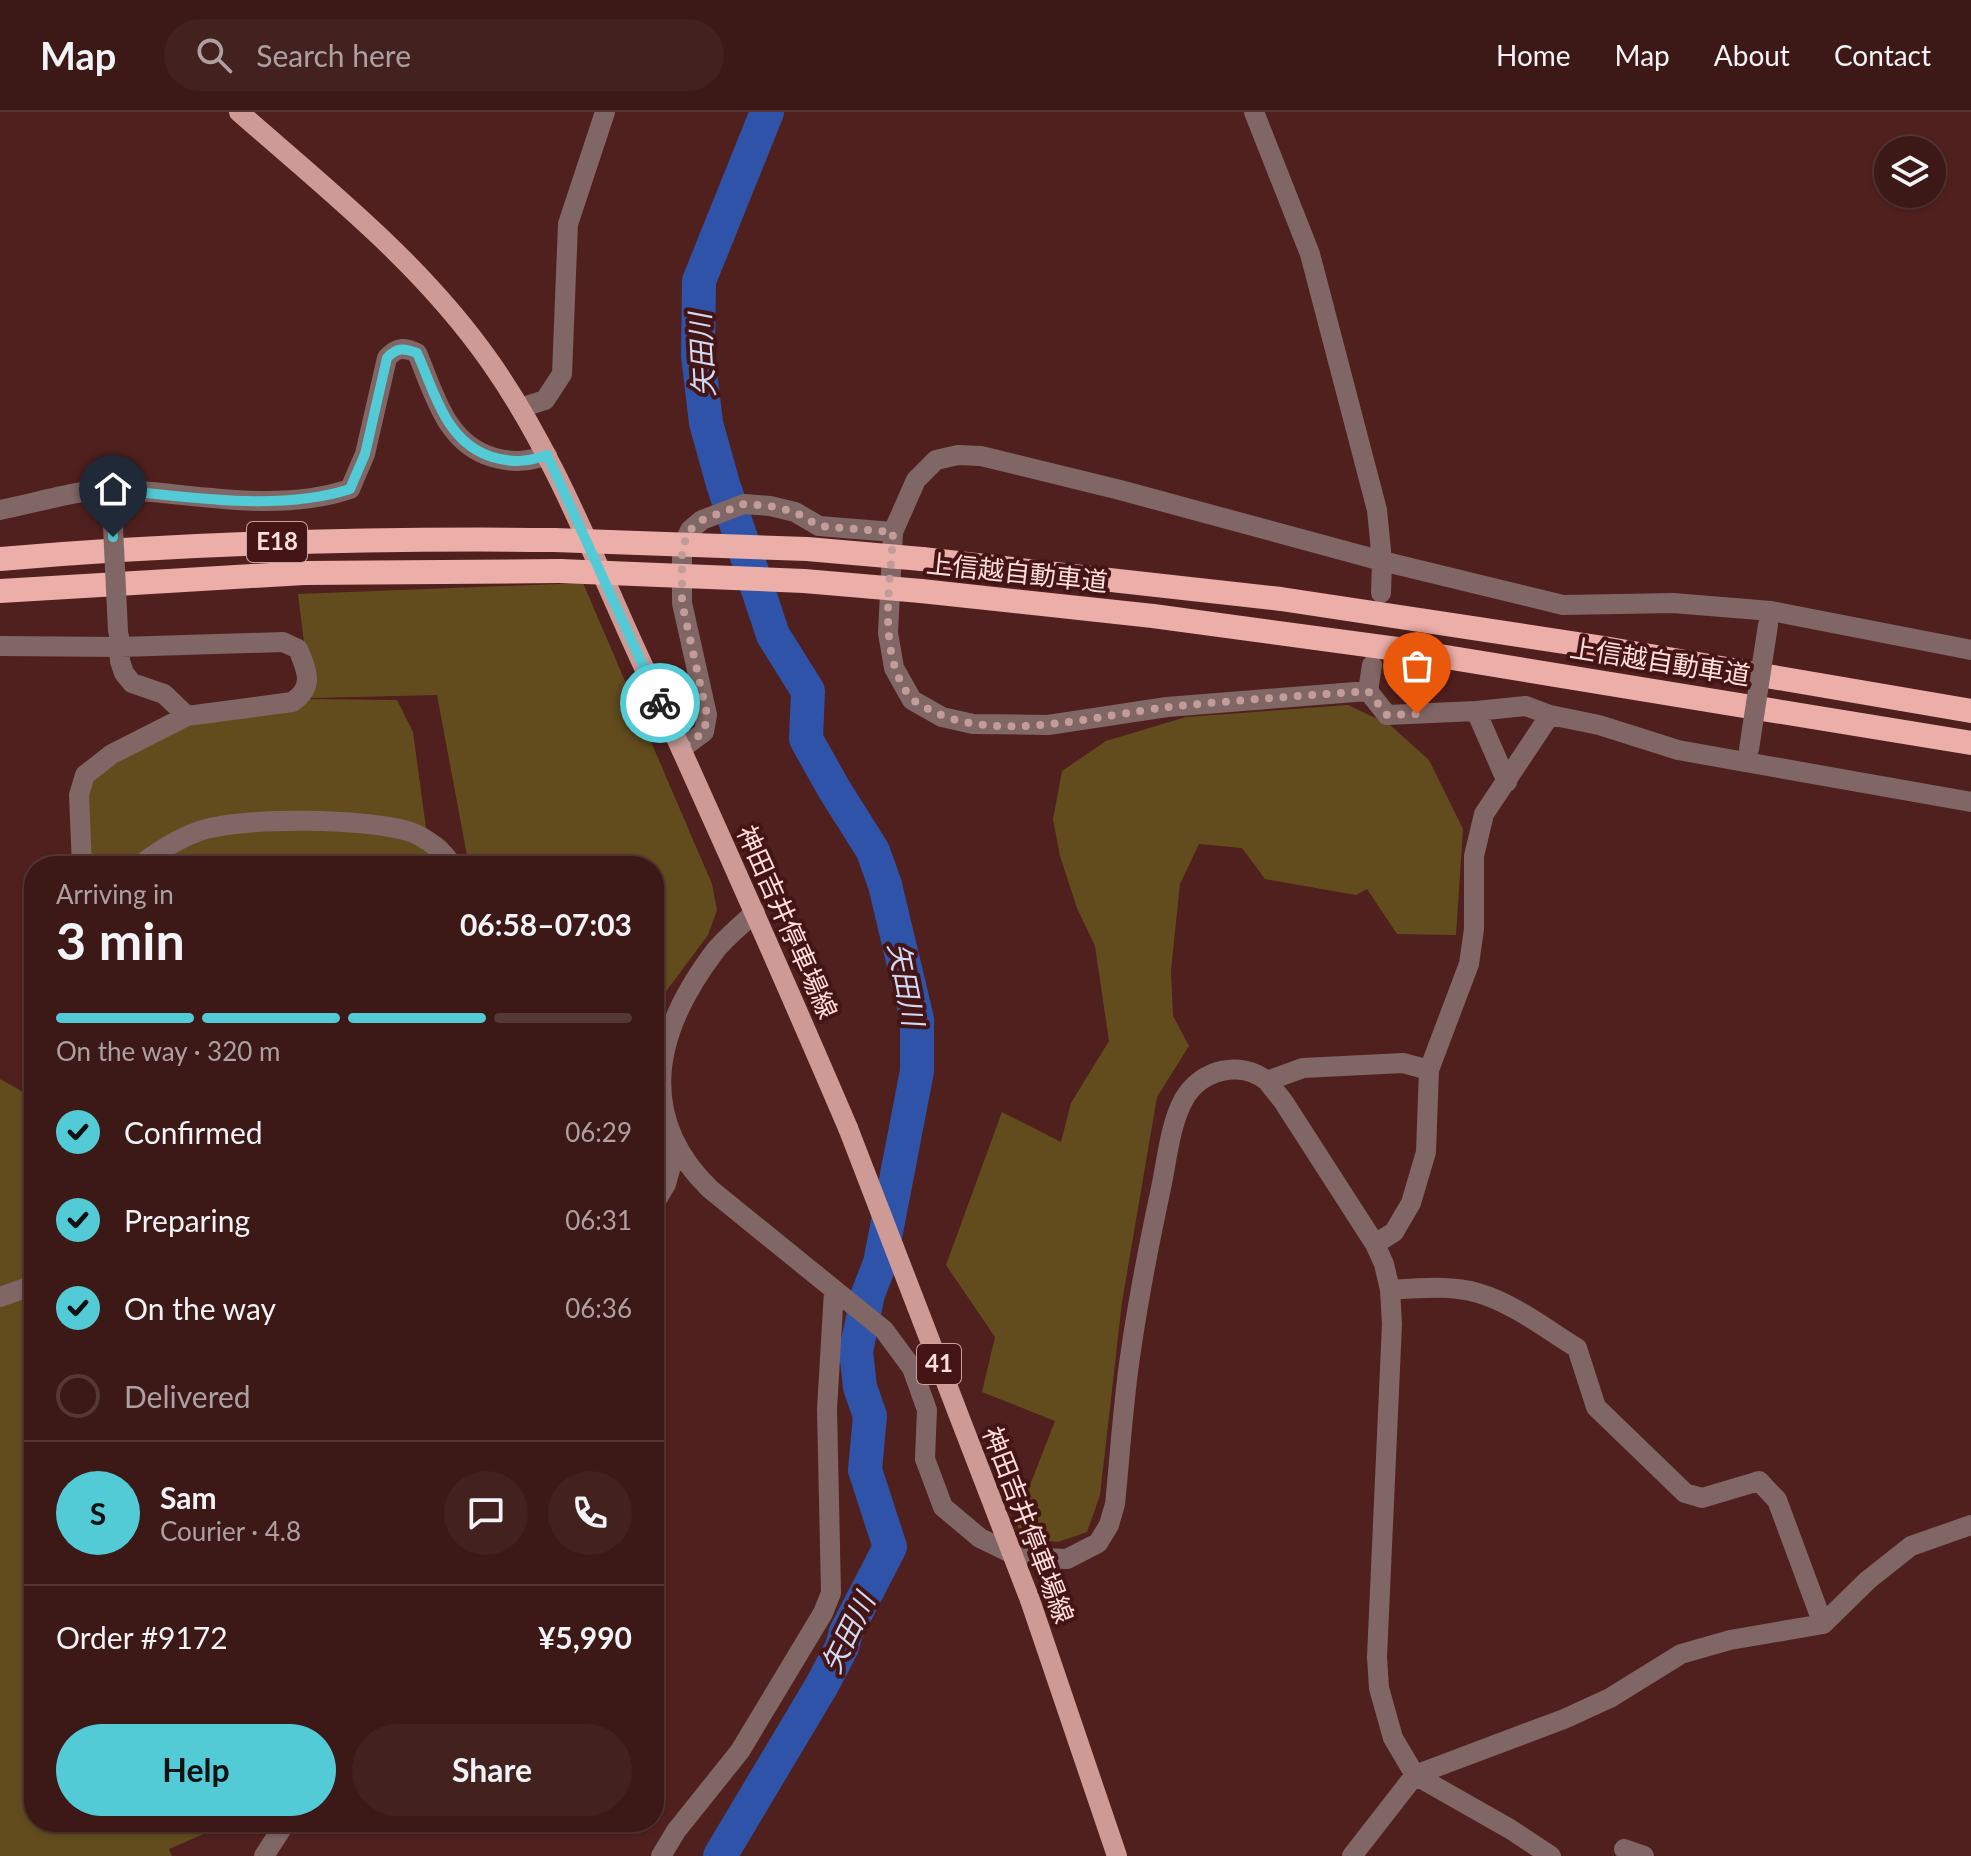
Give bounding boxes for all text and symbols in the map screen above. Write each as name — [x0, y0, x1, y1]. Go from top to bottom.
search box — [164, 19, 724, 91]
text: Map — [40, 32, 116, 78]
icon: search — [192, 33, 236, 77]
text: Search here — [256, 37, 411, 73]
text: Home — [1496, 38, 1571, 72]
text: Map — [1615, 38, 1670, 72]
text: About — [1714, 38, 1790, 72]
text: Contact — [1834, 38, 1931, 72]
map controls — [1874, 136, 1946, 208]
button: layers — [1874, 136, 1946, 208]
water label: 矢田川 — [682, 309, 720, 398]
pin — [79, 455, 147, 537]
icon: home — [91, 467, 135, 511]
road number: E18 — [247, 522, 307, 562]
street label: 上信越自動車道 — [925, 547, 1109, 597]
street label: 上信越自動車道 — [1568, 631, 1753, 691]
pin — [1383, 632, 1451, 714]
icon: bag — [1395, 644, 1439, 688]
courier — [620, 663, 700, 743]
icon: bike — [638, 681, 682, 725]
street label: 神田吉井停車場線 — [731, 820, 845, 1023]
text: Arriving in — [56, 878, 174, 910]
text: 06:58–07:03 — [460, 906, 632, 942]
text: 3 min — [56, 909, 185, 971]
water label: 矢田川 — [882, 939, 932, 1031]
text: On the way · 320 m — [56, 1035, 280, 1067]
icon: check — [56, 1110, 100, 1154]
text: Confirmed — [124, 1114, 263, 1150]
text: 06:29 — [565, 1116, 632, 1148]
icon: check — [56, 1198, 100, 1242]
text: Preparing — [124, 1202, 250, 1238]
text: 06:31 — [565, 1204, 632, 1236]
icon: check — [56, 1286, 100, 1330]
text: On the way — [124, 1290, 276, 1326]
text: 06:36 — [565, 1292, 632, 1324]
road number: 41 — [917, 1344, 961, 1384]
text: Delivered — [124, 1378, 251, 1414]
street label: 神田吉井停車場線 — [977, 1422, 1081, 1627]
button: chat — [444, 1471, 528, 1555]
button: phone — [548, 1471, 632, 1555]
text: Sam — [160, 1479, 217, 1515]
text: S — [90, 1495, 106, 1531]
text: Courier · 4.8 — [160, 1515, 301, 1547]
water label: 矢田川 — [813, 1585, 882, 1678]
text: Order #9172 — [56, 1619, 228, 1655]
text: ¥5,990 — [538, 1619, 632, 1655]
button: Help — [56, 1724, 336, 1816]
button: Share — [352, 1724, 632, 1816]

